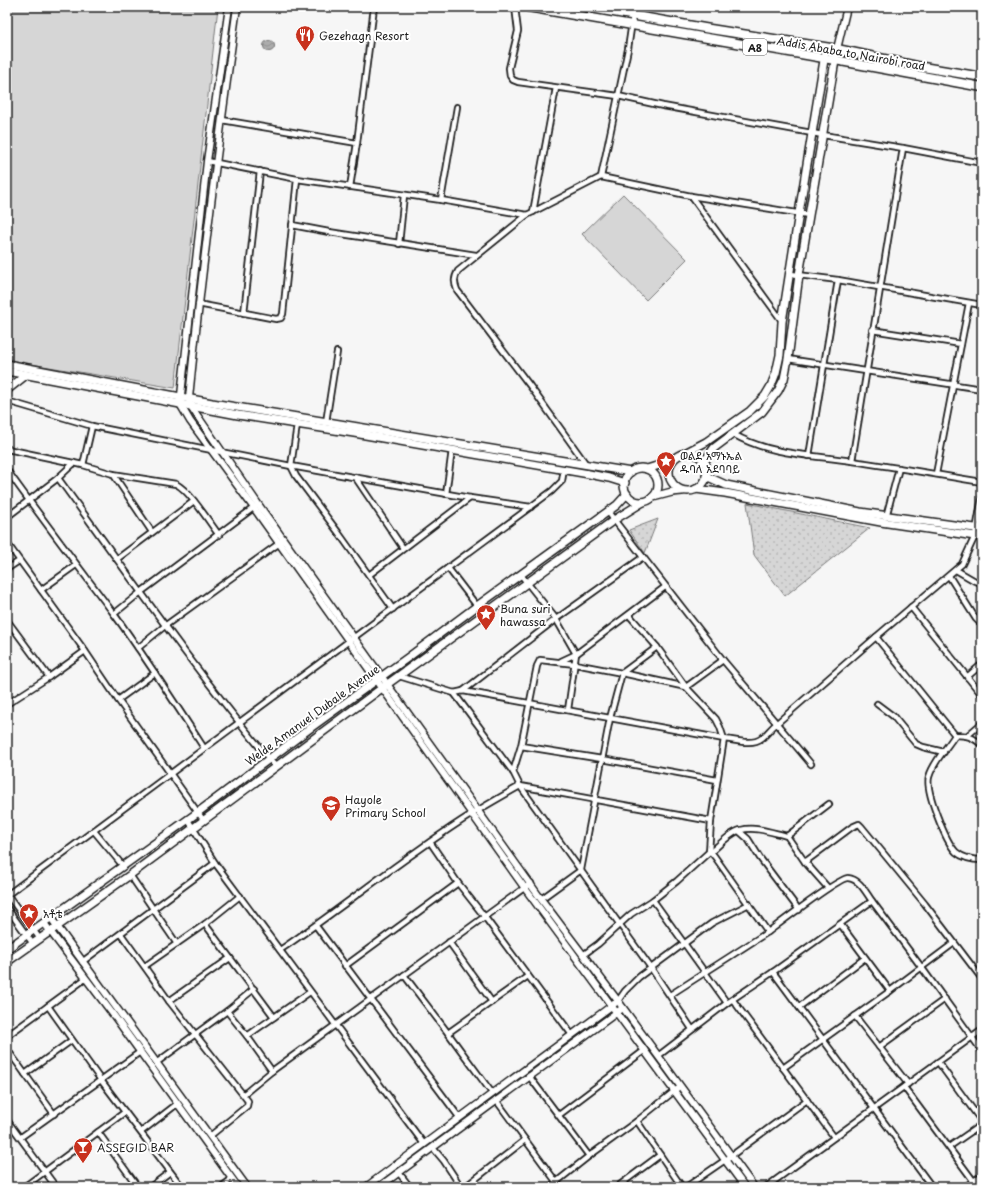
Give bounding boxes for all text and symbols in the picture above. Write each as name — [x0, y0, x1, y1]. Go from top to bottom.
restaurant icon: Gezehagn Resort — [294, 24, 316, 52]
place label: Gezehagn Resort — [319, 27, 409, 44]
street label: Addis Ababa to Nairobi road — [775, 32, 927, 74]
road number: A8 — [743, 39, 767, 55]
place label: ወልደ አማኑኤል ዱባለ አደባባይ — [680, 447, 743, 477]
place icon: ወልደ አማኑኤል ዱባለ አደባባይ — [655, 450, 677, 478]
place label: Buna suri hawassa — [500, 600, 551, 630]
place icon: Buna suri hawassa — [475, 603, 497, 631]
street label: Welde Amanuel Dubale Avenue — [241, 660, 383, 770]
place label: Hayole Primary School — [345, 791, 426, 821]
school or university icon: Hayole Primary School — [320, 794, 342, 822]
place icon: አቶቴ — [18, 902, 40, 930]
place label: አቶቴ — [43, 905, 63, 922]
bar icon: ASSEGID BAR — [72, 1136, 94, 1164]
place label: ASSEGID BAR — [97, 1139, 174, 1156]

